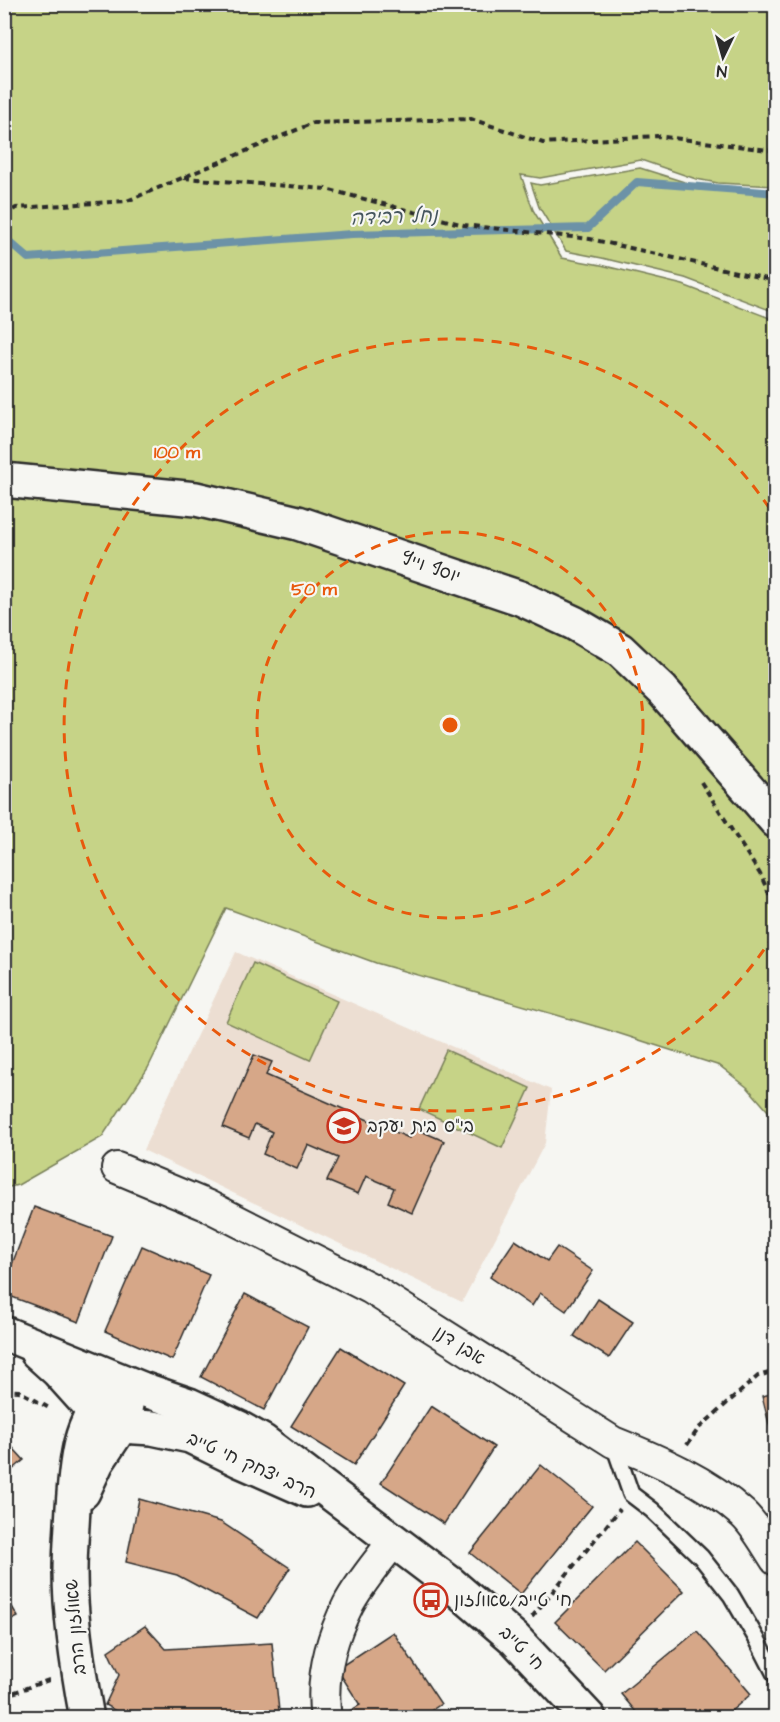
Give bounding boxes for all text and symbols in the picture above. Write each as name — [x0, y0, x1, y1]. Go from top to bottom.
north arrow — [693, 27, 753, 87]
text: N — [716, 60, 728, 82]
water label: נחל רבידה — [350, 201, 439, 233]
text: 100 m — [154, 440, 201, 465]
street label: יוסף וייץ — [398, 546, 464, 589]
text: 50 m — [291, 577, 338, 602]
centre of rings — [440, 715, 460, 735]
school or university icon: בי"ס בית יעקב — [326, 1108, 362, 1144]
place label: בי"ס בית יעקב — [367, 1114, 474, 1139]
street label: אבן דנן — [429, 1320, 490, 1371]
street label: הרב יצחק חי טייב — [183, 1426, 320, 1505]
street label: שאולזון הרב — [59, 1578, 92, 1676]
bus stop icon: חי טייב/שאולזון — [413, 1582, 449, 1618]
place label: חי טייב/שאולזון — [454, 1588, 572, 1613]
street label: חי טייב — [494, 1621, 549, 1676]

